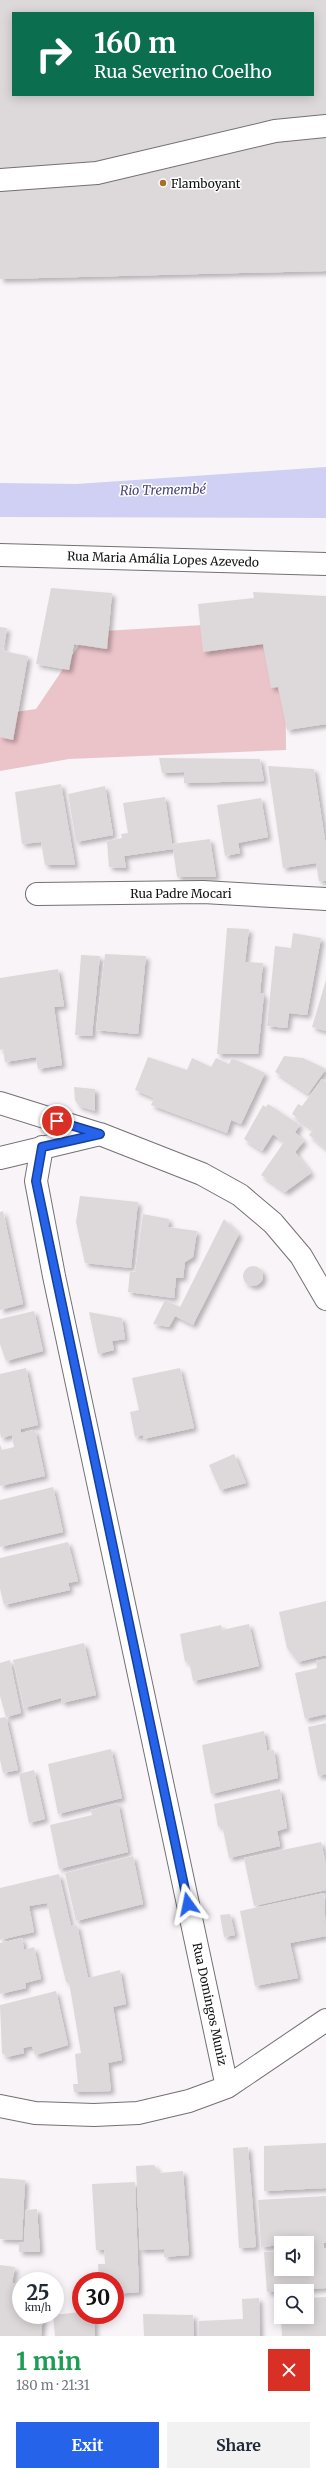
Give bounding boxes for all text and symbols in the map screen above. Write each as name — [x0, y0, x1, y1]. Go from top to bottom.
text: 160 m — [94, 25, 176, 61]
icon: right — [28, 28, 80, 80]
text: Rua Severino Coelho — [94, 60, 272, 83]
place label: Flamboyant — [171, 176, 241, 191]
marker: Flamboyant — [158, 178, 168, 188]
water label: Rio Tremembé — [120, 481, 207, 499]
street label: Rua Maria Amália Lopes Azevedo — [67, 548, 259, 570]
street label: Rua Padre Mocari — [130, 886, 232, 901]
pin — [40, 1104, 74, 1138]
icon: arrive — [46, 1110, 68, 1132]
position arrow — [167, 1883, 209, 1925]
street label: Rua Domingos Muniz — [190, 1941, 230, 2067]
map controls — [274, 2236, 314, 2324]
button: sound — [274, 2236, 314, 2276]
speed limit sign: 30 — [72, 2272, 124, 2324]
text: 25 — [27, 2280, 49, 2305]
button: search — [274, 2284, 314, 2324]
text: km/h — [25, 2301, 51, 2314]
text: 1 min — [16, 2346, 81, 2377]
button: close — [268, 2349, 310, 2391]
text: 180 m · 21:31 — [16, 2377, 90, 2394]
button: Exit — [16, 2422, 159, 2468]
button: Share — [167, 2422, 310, 2468]

